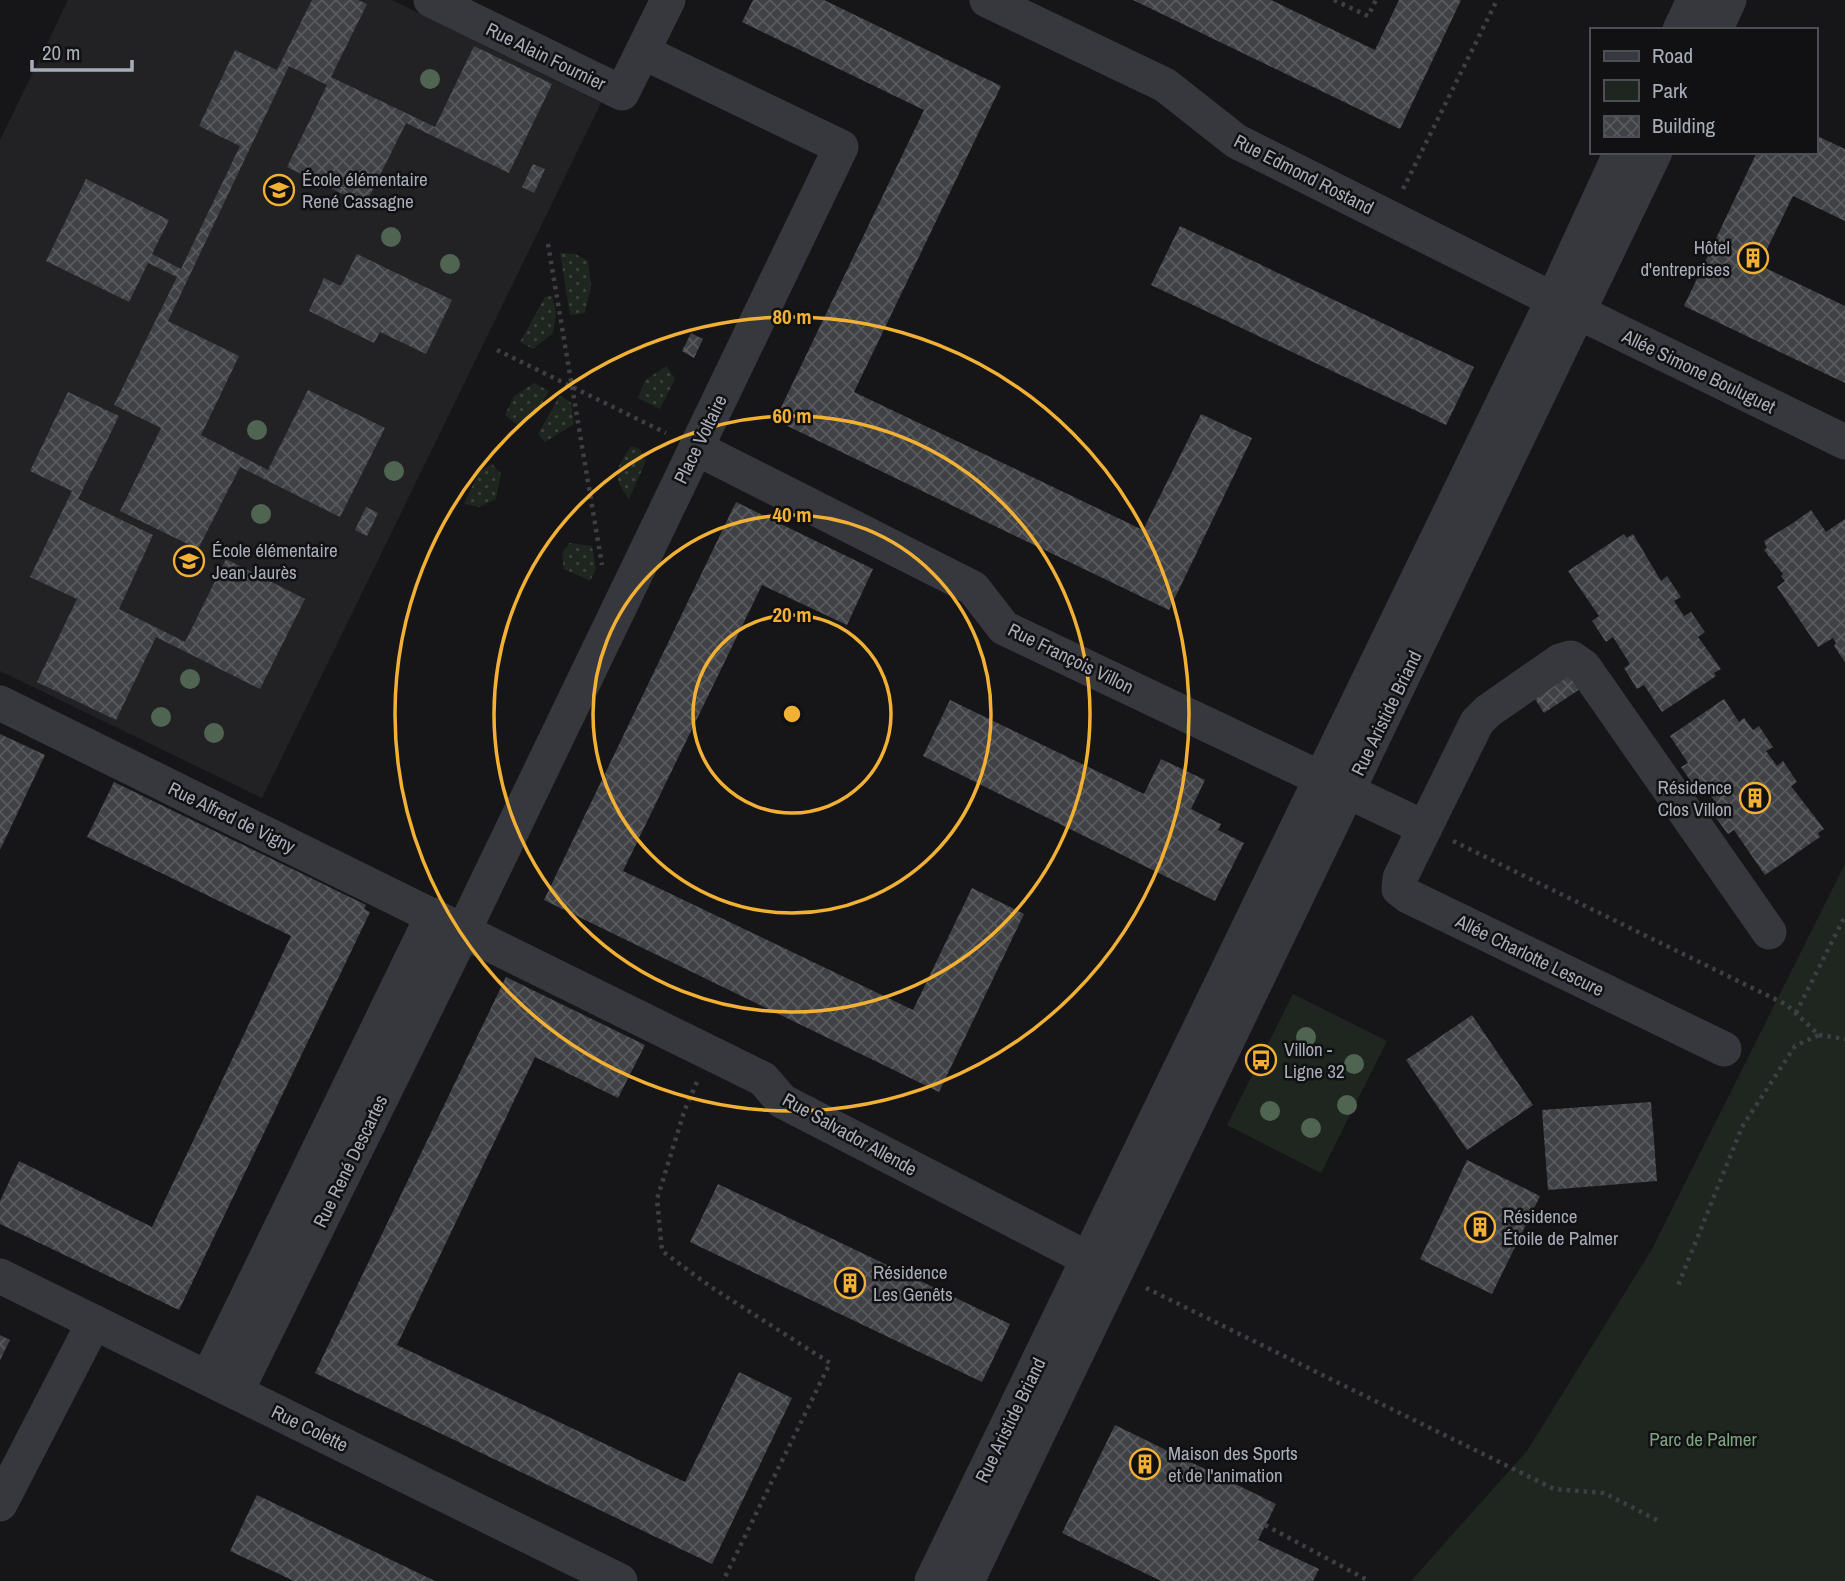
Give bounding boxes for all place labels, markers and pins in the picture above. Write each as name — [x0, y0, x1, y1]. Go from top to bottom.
place label: École élémentaire René Cassagne — [302, 166, 428, 214]
school or university icon: École élémentaire René Cassagne — [262, 173, 296, 207]
place label: Hôtel d'entreprises — [1640, 234, 1730, 282]
building icon: Hôtel d'entreprises — [1736, 241, 1770, 275]
place label: École élémentaire Jean Jaurès — [212, 537, 338, 585]
school or university icon: École élémentaire Jean Jaurès — [172, 544, 206, 578]
centre of rings — [780, 702, 804, 726]
place label: Résidence Clos Villon — [1658, 774, 1732, 822]
building icon: Résidence Clos Villon — [1738, 781, 1772, 815]
place label: Villon - Ligne 32 — [1284, 1036, 1345, 1084]
bus stop icon: Villon - Ligne 32 — [1244, 1043, 1278, 1077]
place label: Résidence Étoile de Palmer — [1503, 1203, 1619, 1251]
building icon: Résidence Étoile de Palmer — [1463, 1210, 1497, 1244]
place label: Résidence Les Genêts — [873, 1259, 953, 1307]
building icon: Résidence Les Genêts — [833, 1266, 867, 1300]
place label: Maison des Sports et de l'animation — [1168, 1440, 1298, 1488]
building icon: Maison des Sports et de l'animation — [1128, 1447, 1162, 1481]

